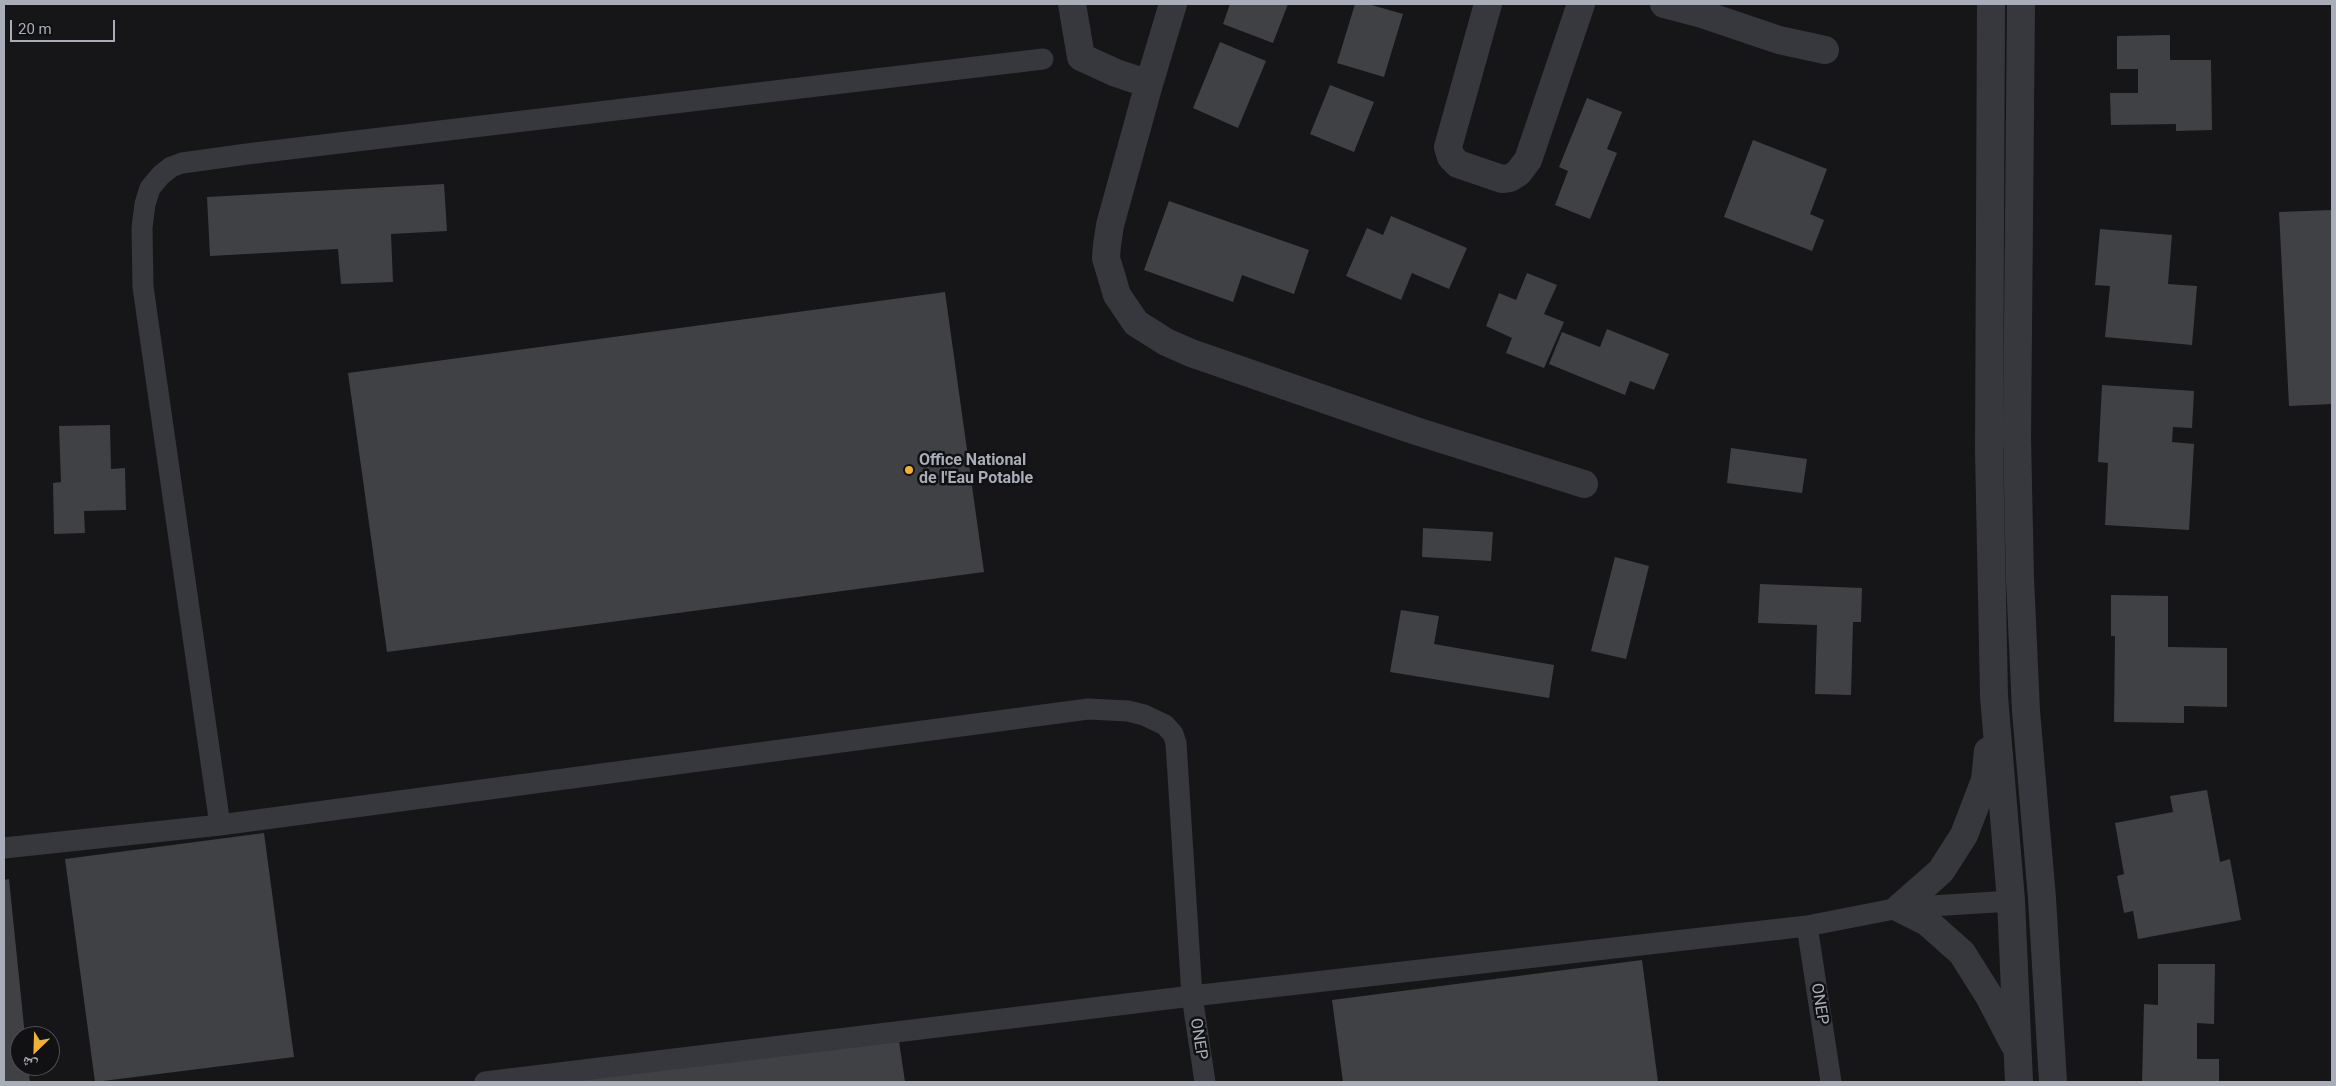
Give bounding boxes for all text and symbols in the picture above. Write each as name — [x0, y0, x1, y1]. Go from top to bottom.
scale bar — [12, 10, 118, 42]
text: 20 m — [18, 20, 52, 38]
place label: Office National de l'Eau Potable — [919, 451, 1033, 489]
marker: Office National de l'Eau Potable — [903, 464, 915, 476]
street label: ONEP — [1806, 982, 1832, 1026]
street label: ONEP — [1185, 1017, 1211, 1061]
north arrow — [10, 1026, 60, 1076]
text: ش — [19, 1053, 39, 1074]

